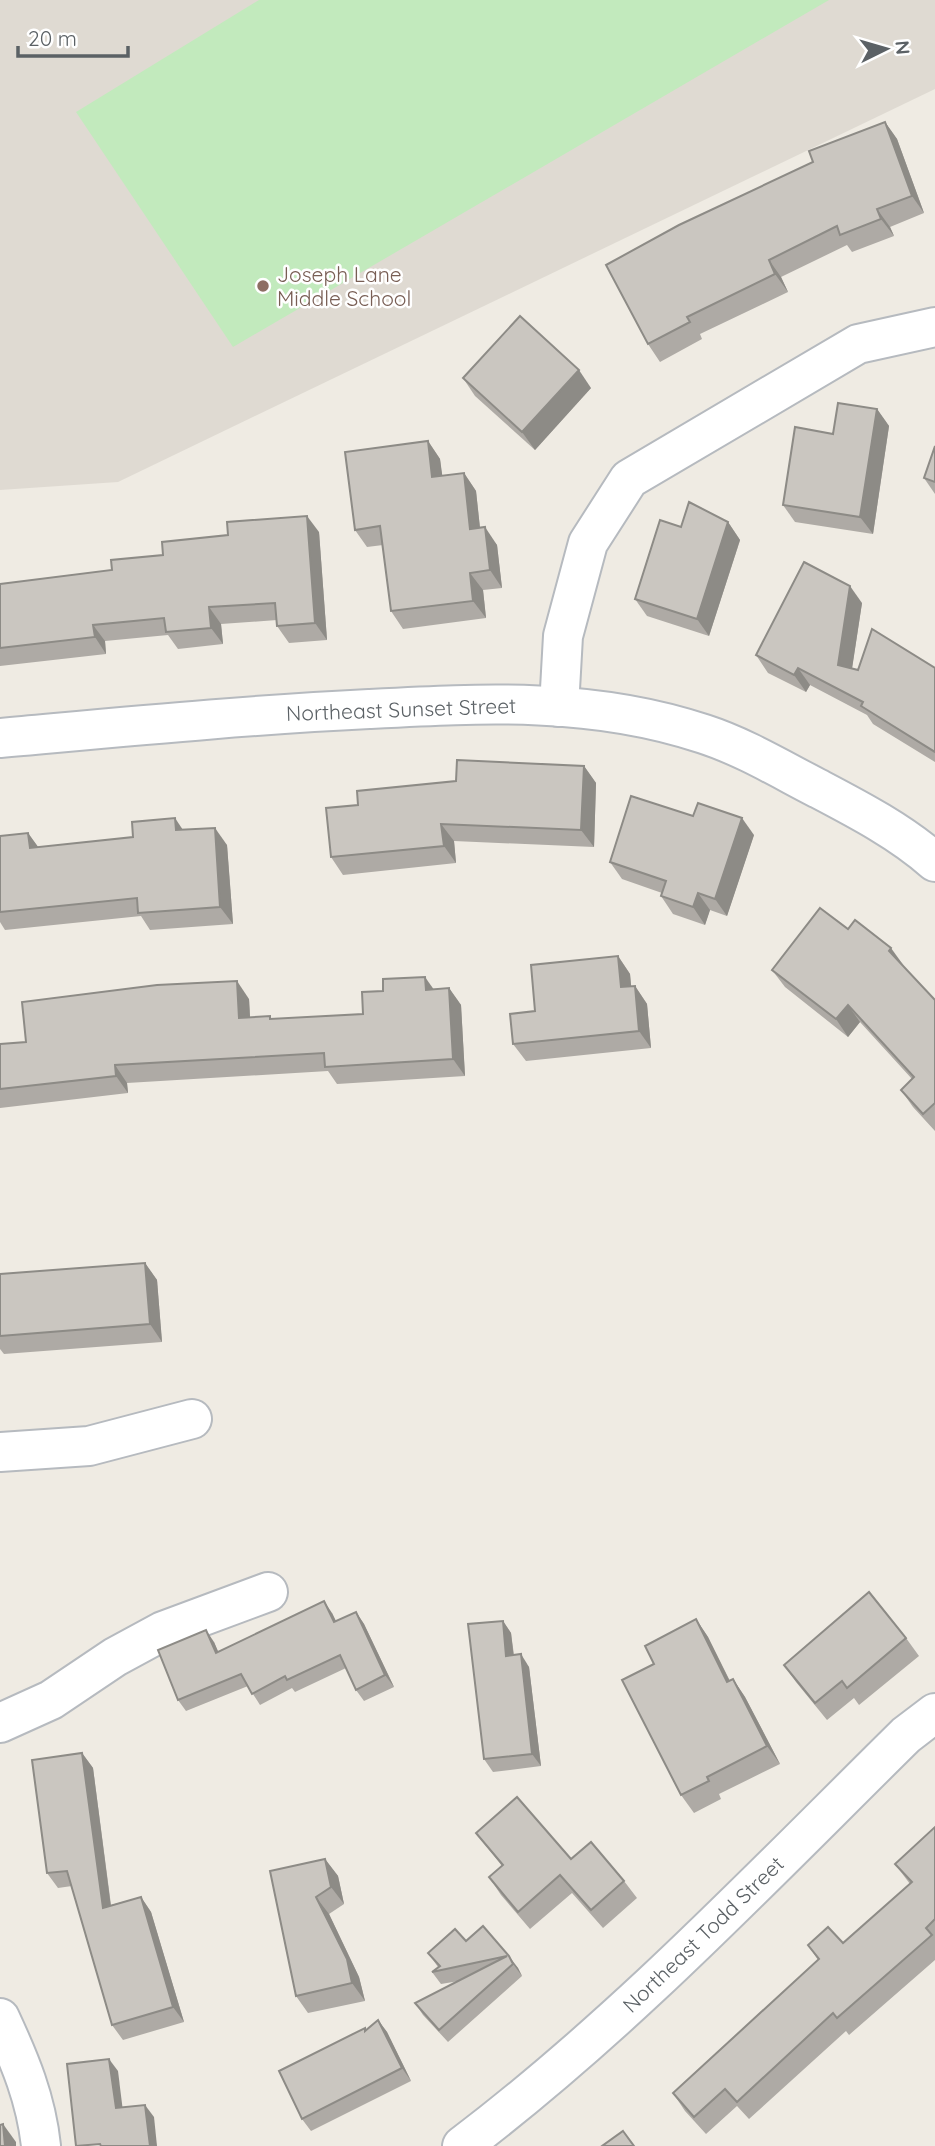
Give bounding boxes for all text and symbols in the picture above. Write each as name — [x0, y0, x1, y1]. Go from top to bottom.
scale bar — [18, 14, 128, 58]
north arrow — [851, 14, 921, 84]
text: 20 m — [28, 25, 77, 51]
text: N — [890, 40, 915, 56]
place label: Joseph Lane Middle School — [277, 261, 411, 311]
marker: Joseph Lane Middle School — [255, 278, 271, 294]
street label: Northeast Sunset Street — [285, 692, 517, 726]
street label: Northeast Todd Street — [617, 1850, 789, 2018]

